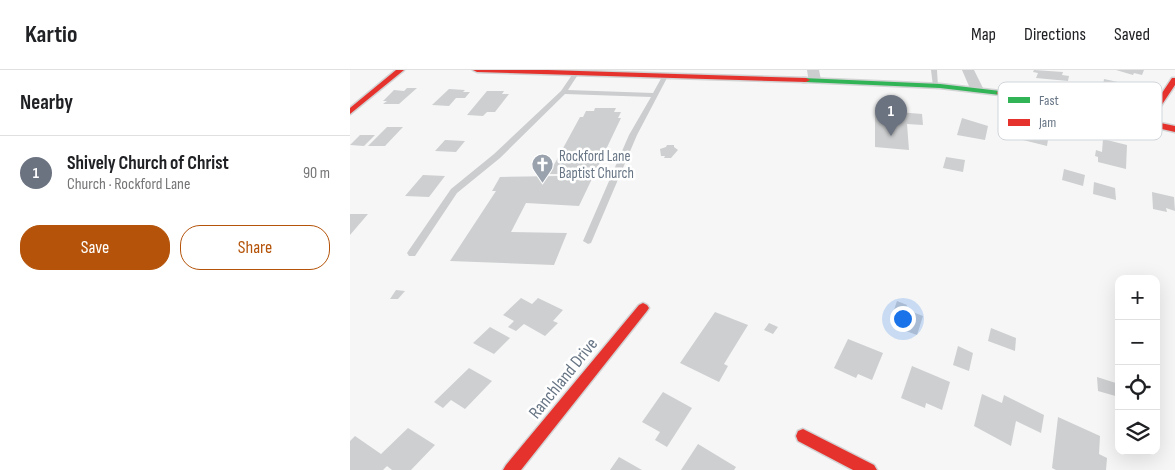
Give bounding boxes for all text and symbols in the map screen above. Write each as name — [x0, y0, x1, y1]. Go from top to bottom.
text: Kartio — [25, 20, 77, 49]
text: Map — [971, 24, 996, 45]
text: Directions — [1024, 24, 1086, 45]
text: Saved — [1114, 24, 1150, 45]
legend — [998, 82, 1162, 140]
text: Nearby — [20, 90, 73, 115]
text: Fast — [1039, 92, 1059, 109]
pin: 1 — [875, 95, 907, 136]
text: Jam — [1038, 114, 1056, 131]
place label: Rockford Lane Baptist Church — [559, 147, 634, 183]
text: Shively Church of Christ — [67, 152, 229, 175]
church icon: Rockford Lane Baptist Church — [531, 153, 555, 184]
text: 1 — [33, 164, 39, 183]
text: 90 m — [303, 164, 330, 183]
text: Church · Rockford Lane — [67, 175, 190, 194]
button: Save — [20, 225, 170, 270]
button: Share — [180, 225, 330, 270]
map controls — [1115, 275, 1160, 455]
button: + — [1115, 275, 1160, 320]
your location — [890, 306, 916, 332]
button: − — [1115, 320, 1160, 365]
street label: Ranchland Drive — [525, 334, 602, 423]
button: locate — [1115, 365, 1160, 410]
button: layers — [1115, 410, 1160, 455]

